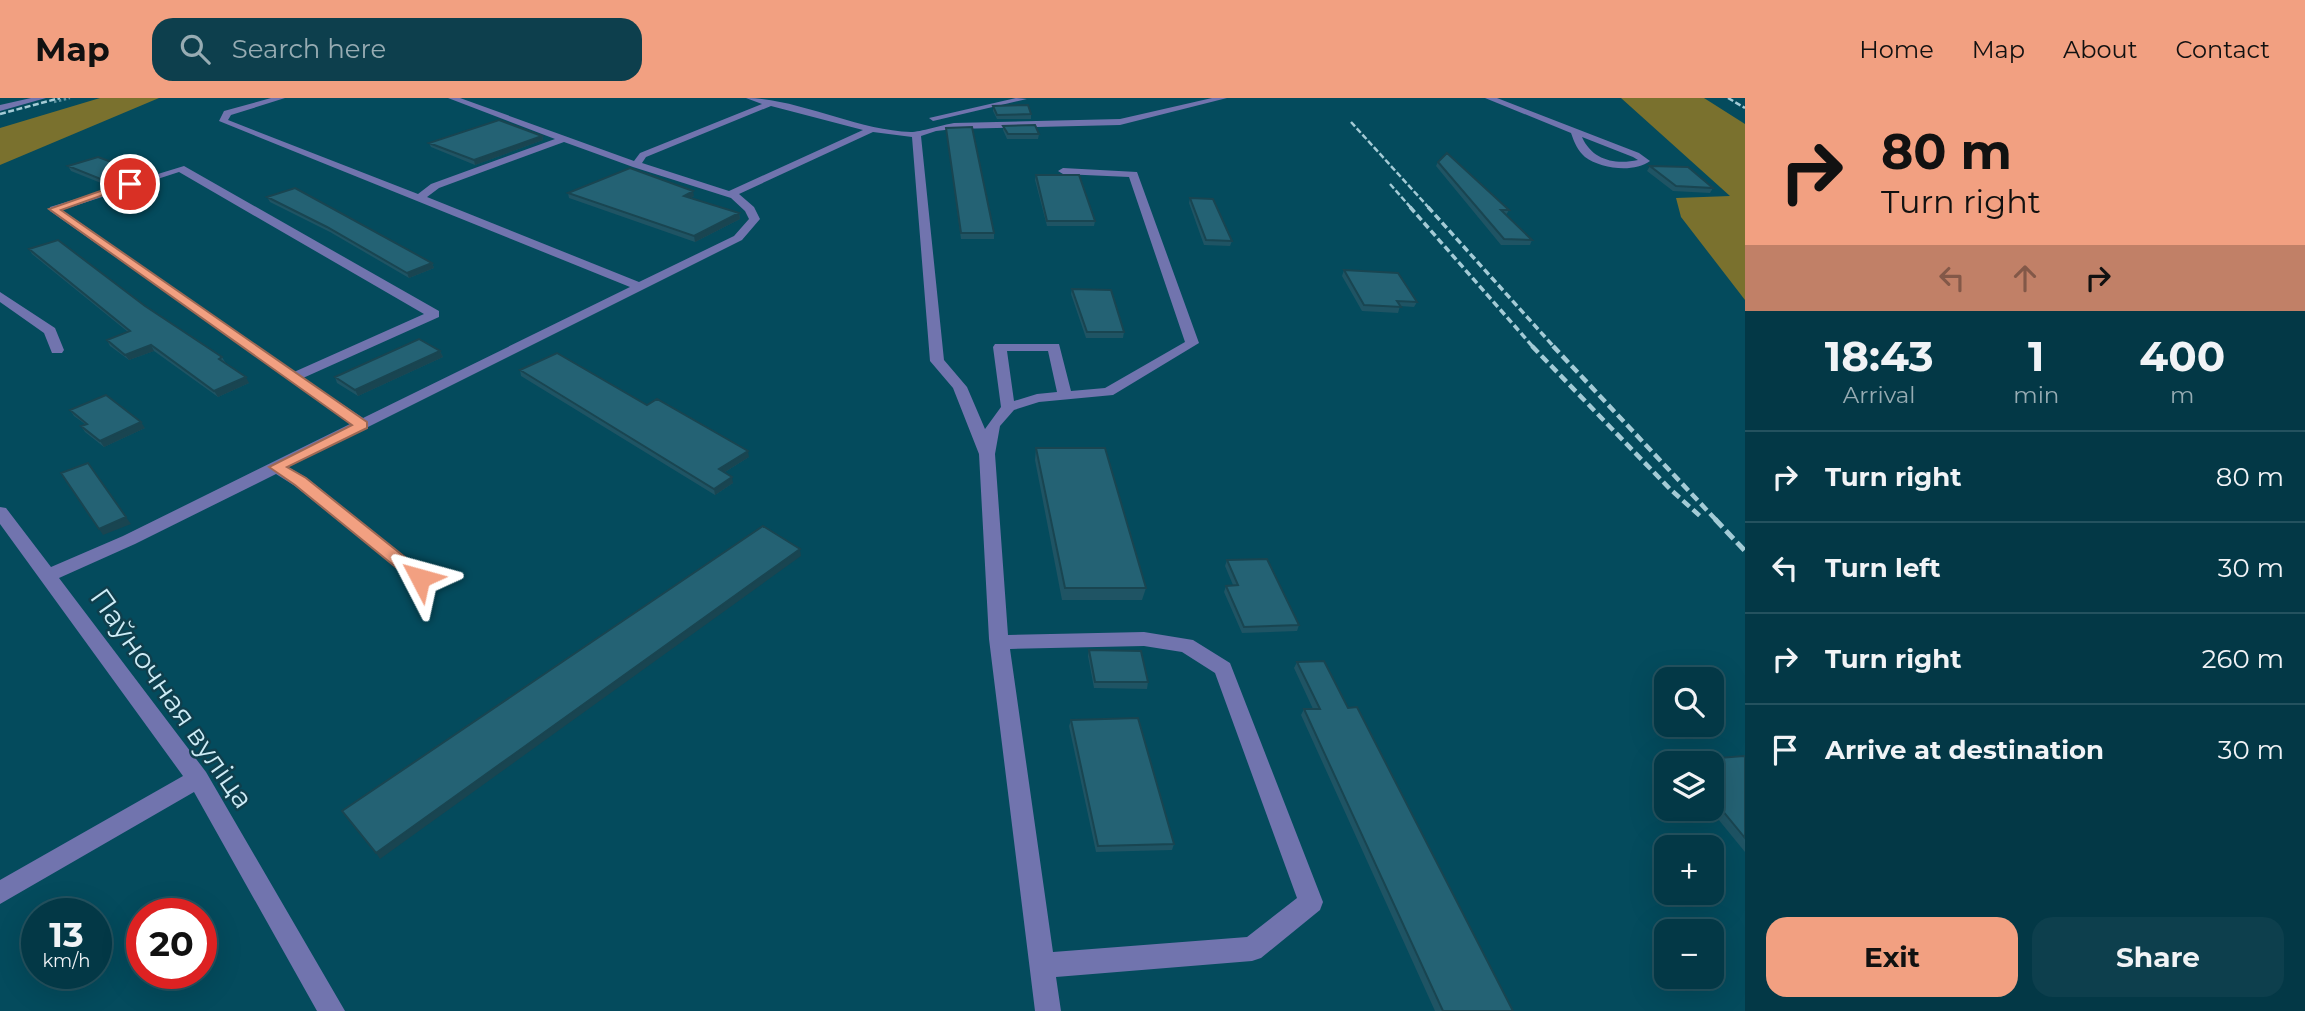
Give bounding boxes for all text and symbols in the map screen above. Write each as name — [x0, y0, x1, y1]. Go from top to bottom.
search box — [152, 18, 642, 81]
text: Map — [35, 29, 110, 69]
icon: search — [176, 30, 214, 68]
text: Search here — [232, 33, 386, 65]
text: Home — [1859, 35, 1934, 64]
text: Map — [1972, 35, 2025, 64]
text: About — [2063, 35, 2137, 64]
text: Contact — [2175, 35, 2270, 64]
text: 80 m — [1881, 122, 2012, 181]
icon: right — [1766, 126, 1857, 217]
pin — [100, 154, 160, 214]
icon: arrive — [111, 165, 149, 203]
text: Turn right — [1881, 182, 2041, 221]
icon: left — [1933, 259, 1971, 297]
icon: ahead — [2006, 259, 2044, 297]
icon: right — [2079, 259, 2117, 297]
text: 18:43 — [1825, 330, 1934, 382]
text: 1 — [2028, 330, 2045, 382]
text: 400 — [2139, 330, 2225, 382]
text: Arrival — [1843, 381, 1915, 409]
text: min — [2013, 381, 2059, 409]
text: m — [2170, 381, 2194, 409]
icon: right — [1766, 458, 1804, 496]
text: Turn right — [1825, 461, 1961, 493]
text: 80 m — [2216, 461, 2284, 493]
position arrow — [383, 541, 457, 615]
icon: left — [1766, 549, 1804, 587]
text: Turn left — [1825, 552, 1941, 584]
text: 30 m — [2218, 552, 2284, 584]
street label: Паўночная вуліца — [83, 581, 261, 815]
icon: right — [1766, 640, 1804, 678]
text: Turn right — [1825, 643, 1961, 675]
text: 260 m — [2202, 643, 2284, 675]
map controls — [1654, 667, 1724, 989]
button: search — [1654, 667, 1724, 737]
icon: arrive — [1766, 731, 1804, 769]
text: Arrive at destination — [1825, 734, 2104, 766]
text: 30 m — [2218, 734, 2284, 766]
button: layers — [1654, 751, 1724, 821]
button: + — [1654, 835, 1724, 905]
speed limit sign: 20 — [126, 898, 217, 989]
text: 13 — [49, 913, 84, 956]
button: Exit — [1766, 917, 2018, 997]
button: Share — [2032, 917, 2284, 997]
button: − — [1654, 919, 1724, 989]
text: km/h — [42, 950, 91, 972]

